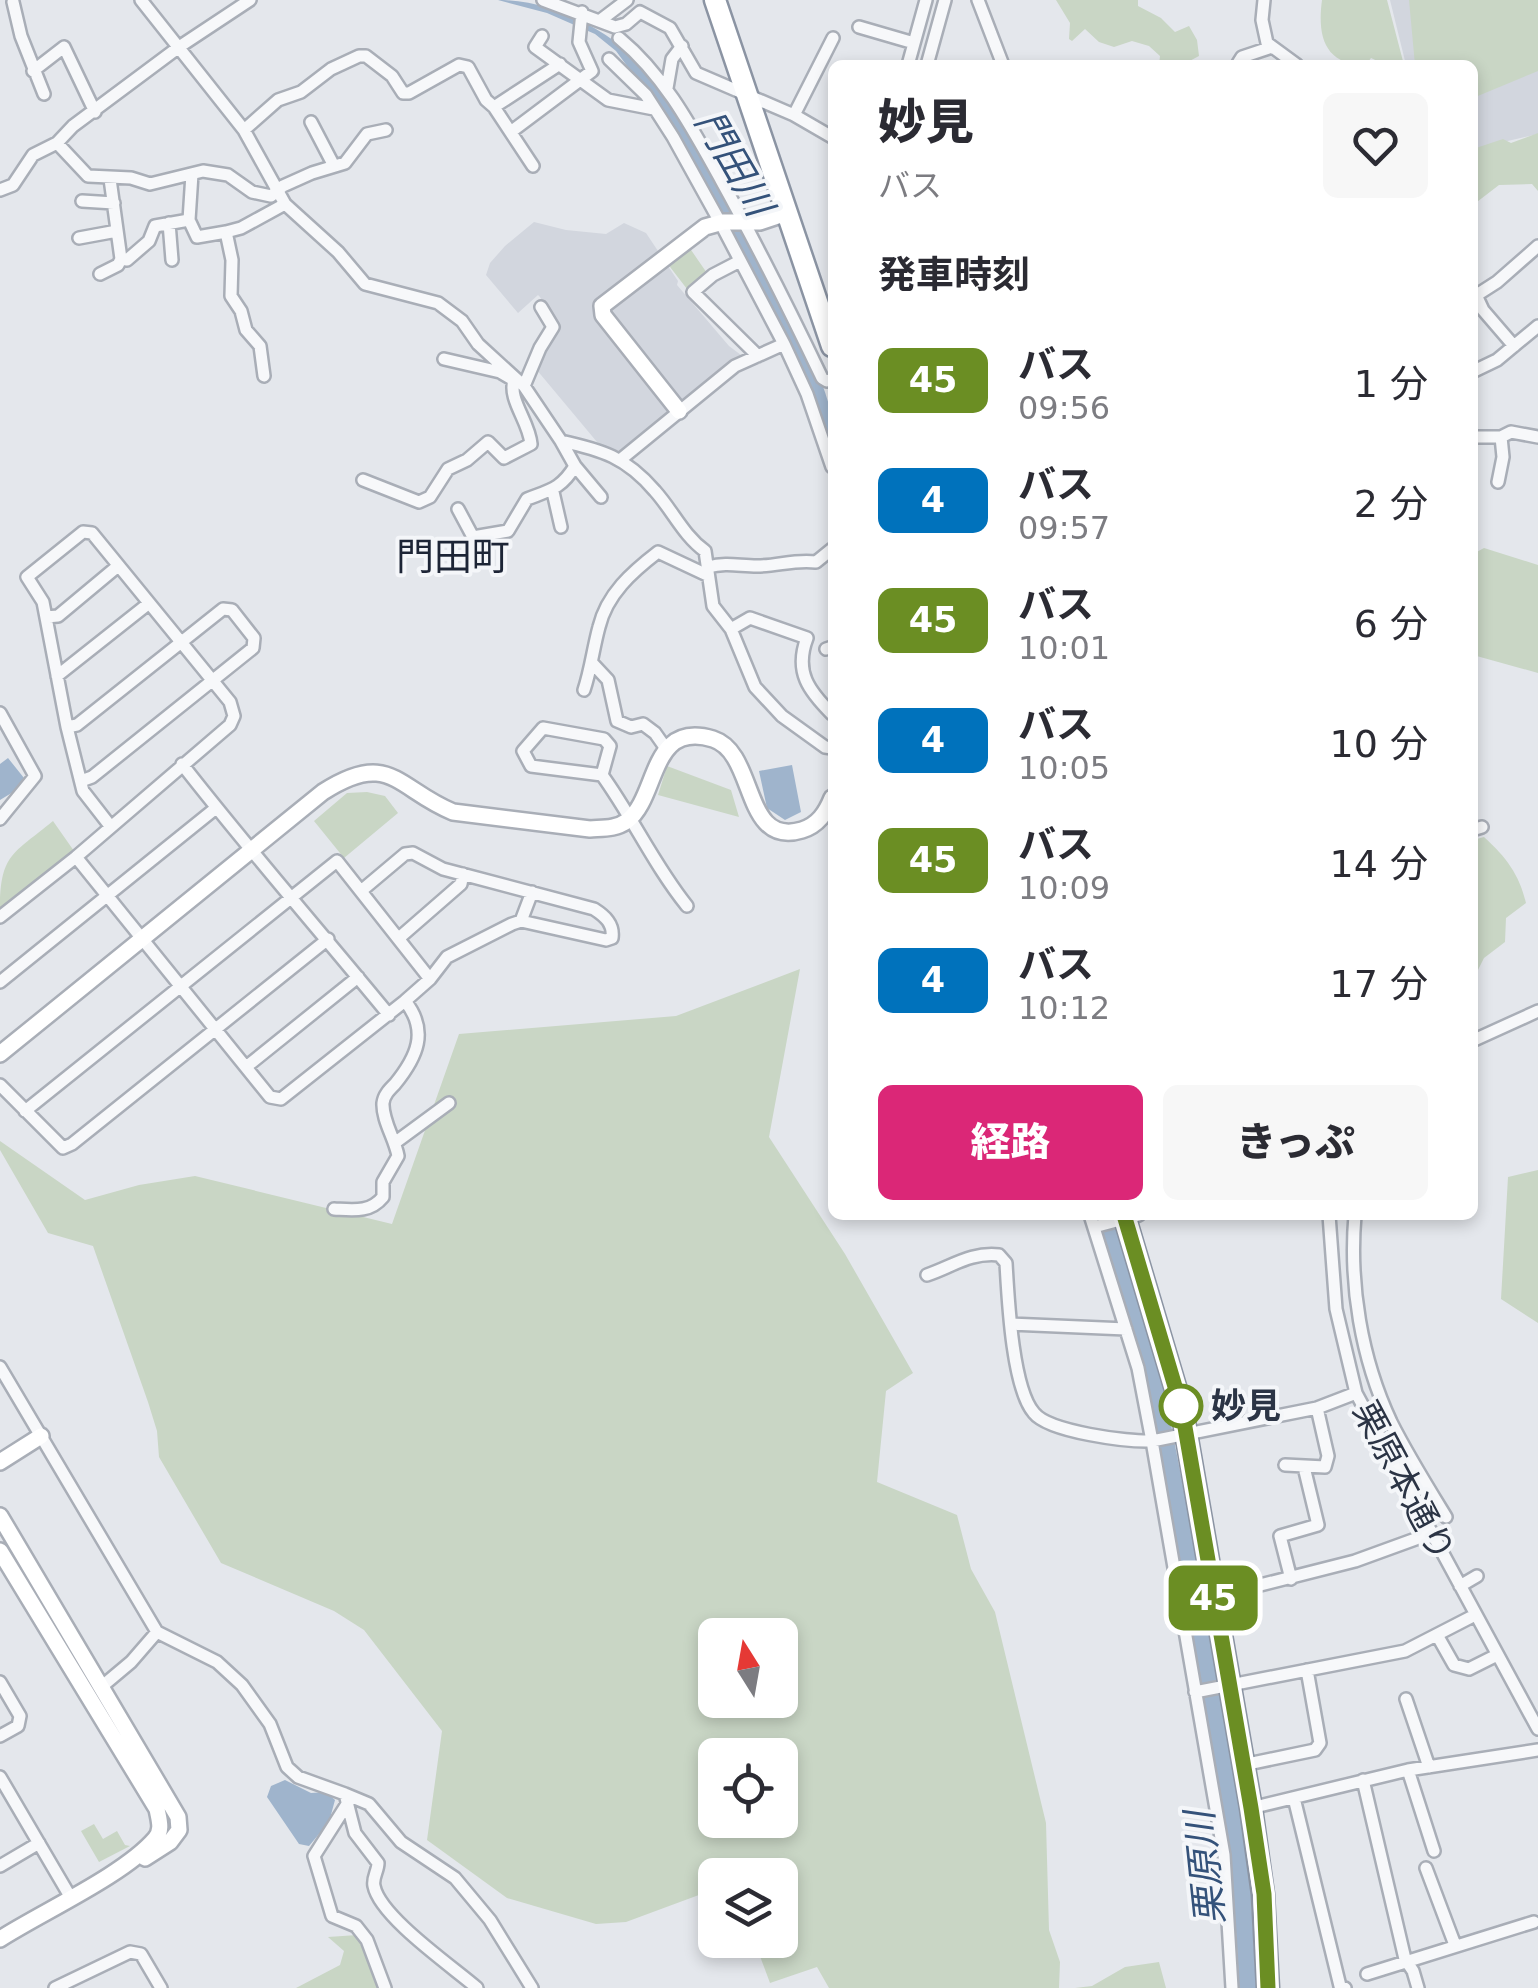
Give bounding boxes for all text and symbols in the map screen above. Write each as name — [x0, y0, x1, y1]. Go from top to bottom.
button: heart — [1323, 93, 1428, 198]
text: 妙見 — [878, 94, 974, 150]
water label: 門田川 — [686, 103, 784, 227]
text: バス — [878, 167, 942, 205]
text: 発車時刻 — [878, 253, 1030, 297]
text: バス — [1018, 343, 1094, 387]
text: 45 — [909, 360, 957, 400]
text: 1 分 — [1354, 362, 1428, 406]
text: 09:56 — [1018, 389, 1110, 427]
text: バス — [1018, 463, 1094, 507]
text: 4 — [921, 480, 945, 520]
text: 2 分 — [1354, 482, 1428, 526]
text: 09:57 — [1018, 509, 1110, 547]
district label: 門田町 — [396, 535, 510, 579]
text: バス — [1018, 583, 1094, 627]
text: 45 — [909, 600, 957, 640]
text: 6 分 — [1354, 602, 1428, 646]
text: 10:01 — [1018, 629, 1110, 667]
text: バス — [1018, 703, 1094, 747]
text: 4 — [921, 720, 945, 760]
text: 10 分 — [1330, 722, 1428, 766]
text: 10:05 — [1018, 749, 1110, 787]
text: バス — [1018, 823, 1094, 867]
text: 45 — [909, 840, 957, 880]
text: 14 分 — [1330, 842, 1428, 886]
text: 10:09 — [1018, 869, 1110, 907]
text: バス — [1018, 943, 1094, 987]
text: 4 — [921, 960, 945, 1000]
text: 17 分 — [1330, 962, 1428, 1006]
text: 10:12 — [1018, 989, 1110, 1027]
button: 経路 — [878, 1085, 1143, 1200]
button: きっぷ — [1163, 1085, 1428, 1200]
marker: 妙見 — [1160, 1385, 1202, 1427]
place label: 妙見 — [1211, 1386, 1281, 1426]
street label: 栗原本通り — [1345, 1394, 1463, 1568]
line badge: 45 — [1168, 1566, 1258, 1630]
text: 45 — [1189, 1578, 1237, 1618]
north arrow — [698, 1618, 798, 1718]
map controls — [698, 1618, 798, 1958]
button: locate — [698, 1738, 798, 1838]
water label: 栗原川 — [1177, 1805, 1233, 1927]
button: layers — [698, 1858, 798, 1958]

